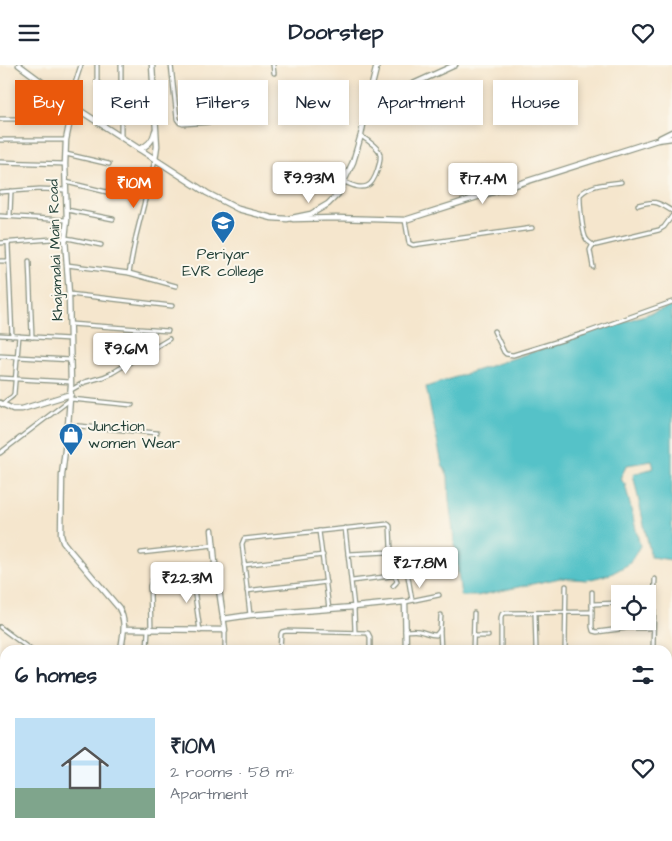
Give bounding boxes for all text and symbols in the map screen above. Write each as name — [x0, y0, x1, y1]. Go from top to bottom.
text: Doorstep — [288, 17, 384, 48]
icon: menu — [15, 19, 43, 47]
icon: heart — [629, 19, 657, 47]
chip: Buy — [15, 80, 83, 125]
chip: Rent — [93, 80, 168, 125]
chip: Filters — [178, 80, 268, 125]
chip: New — [278, 80, 349, 125]
chip: Apartment — [359, 80, 483, 125]
chip: House — [493, 80, 578, 125]
pin: ₹9.93M — [268, 161, 350, 204]
pin: ₹17.4M — [442, 163, 524, 205]
pin: ₹10M — [104, 167, 164, 209]
text: ₹9.93M — [284, 167, 335, 189]
text: ₹17.4M — [459, 168, 507, 190]
text: ₹10M — [117, 172, 151, 194]
street label: Khajamalai Main Road — [43, 178, 68, 321]
school or university icon: Periyar EVR college — [210, 210, 236, 244]
place label: Periyar EVR college — [182, 244, 264, 283]
pin: ₹9.6M — [91, 333, 161, 375]
text: ₹9.6M — [104, 338, 148, 360]
place label: Junction women Wear — [88, 416, 180, 454]
shop icon: Junction women Wear — [58, 422, 84, 456]
pin: ₹27.8M — [379, 547, 461, 589]
text: ₹27.8M — [393, 552, 447, 574]
pin: ₹22.3M — [146, 561, 228, 604]
text: ₹22.3M — [161, 567, 213, 589]
map controls — [611, 585, 656, 630]
button: locate — [611, 585, 656, 630]
text: 6 homes — [15, 661, 97, 690]
icon: filters — [629, 661, 657, 689]
text: ₹10M — [170, 732, 215, 761]
icon: home — [55, 738, 115, 798]
icon: heart — [629, 754, 657, 782]
text: 2 rooms · 58 m² — [170, 761, 295, 783]
text: Apartment — [170, 783, 248, 805]

